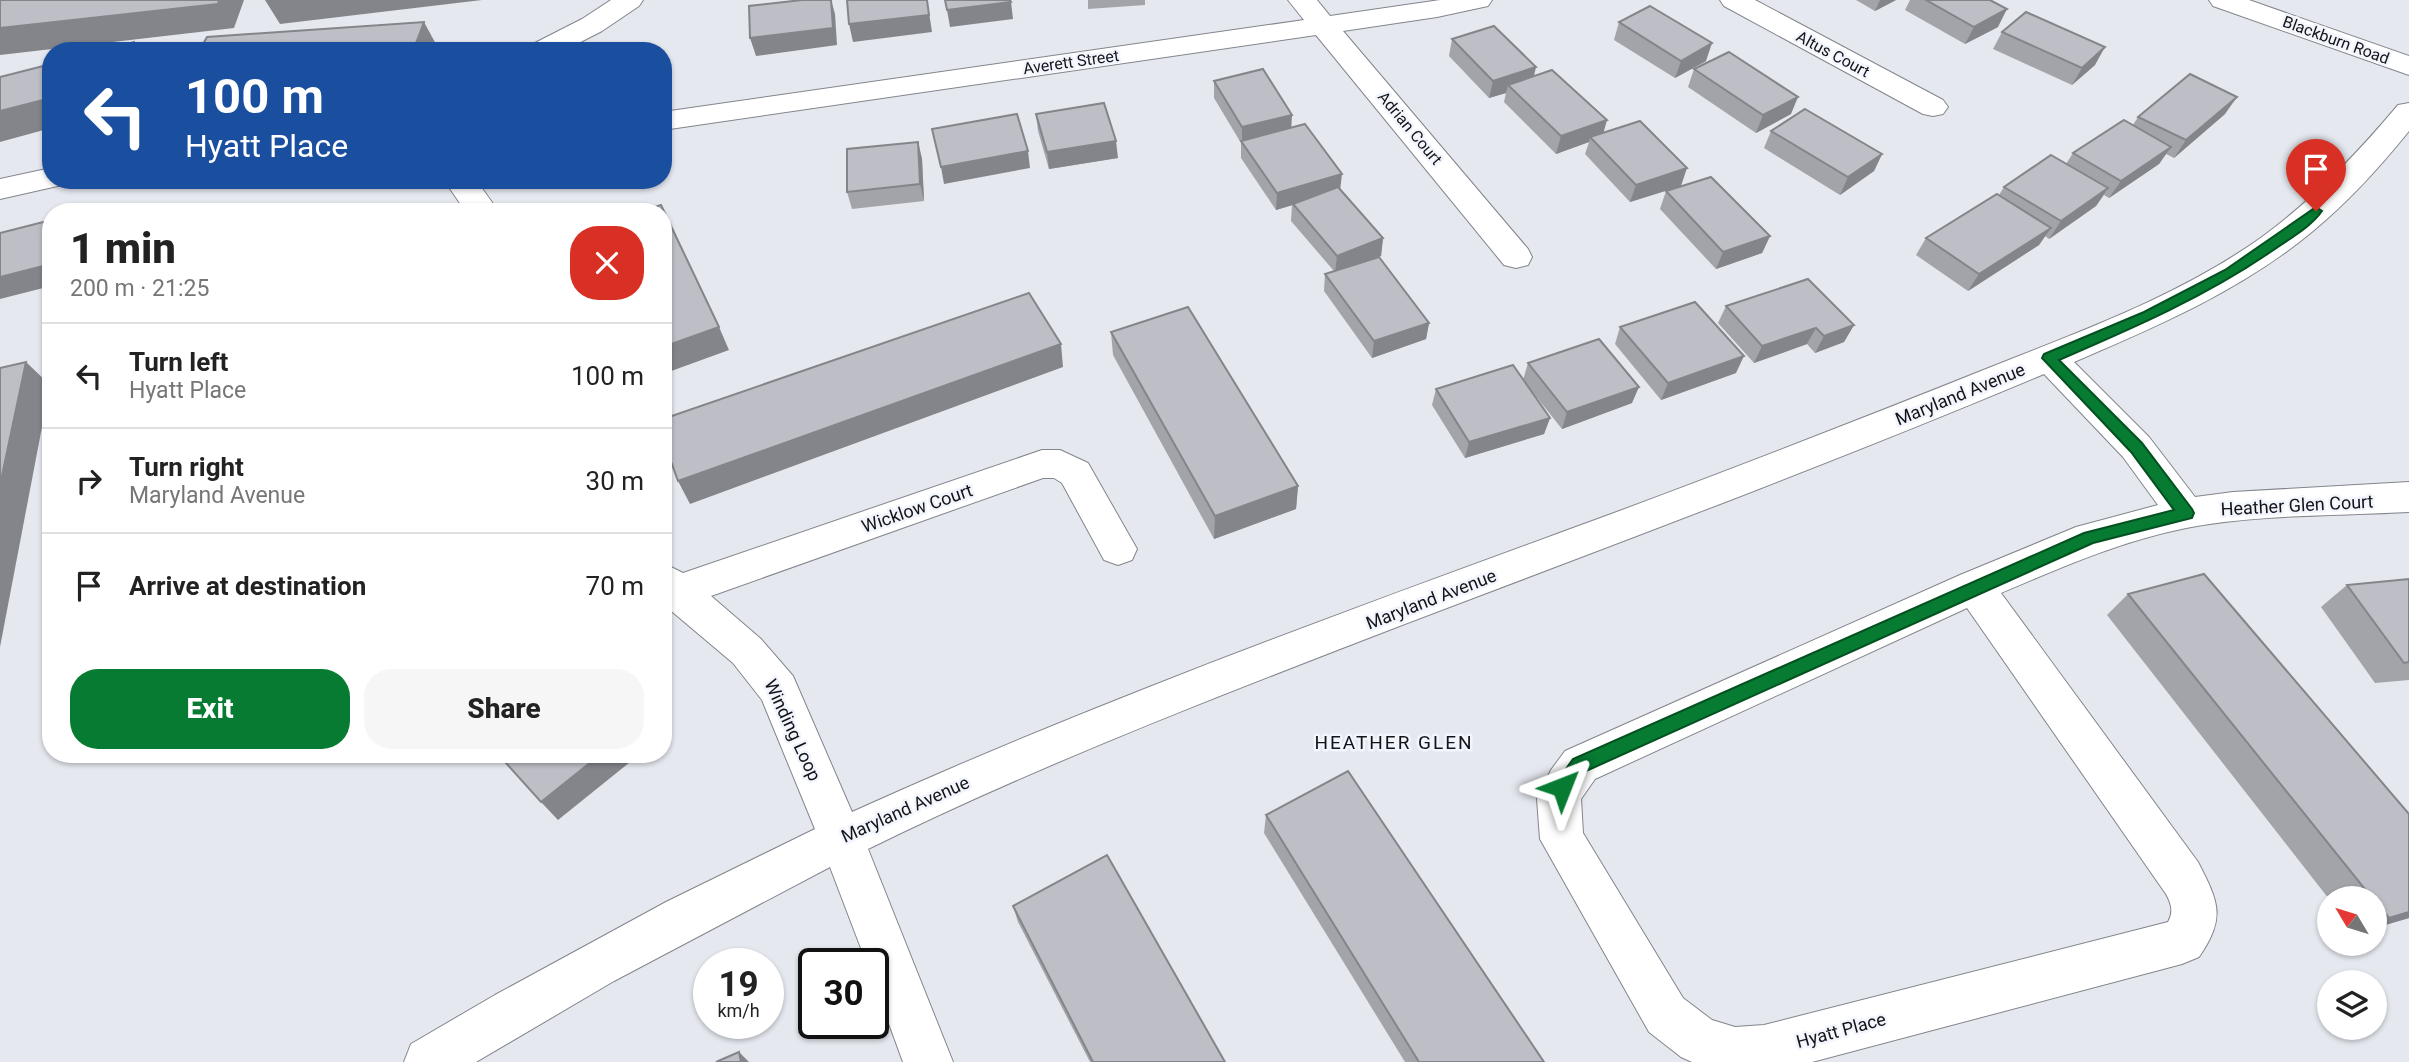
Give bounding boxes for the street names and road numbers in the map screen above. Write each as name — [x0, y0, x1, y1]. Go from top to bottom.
street label: Blackburn Road — [2280, 12, 2392, 68]
street label: Altus Court — [1793, 27, 1873, 81]
street label: Averett Street — [1022, 46, 1120, 78]
street label: Adrian Court — [1374, 88, 1446, 168]
street label: Maryland Avenue — [1892, 358, 2028, 430]
street label: Wicklow Court — [859, 479, 975, 537]
street label: Heather Glen Court — [2220, 491, 2374, 519]
street label: Maryland Avenue — [1363, 564, 1499, 634]
street label: Winding Loop — [760, 676, 826, 784]
street label: Maryland Avenue — [838, 771, 972, 847]
street label: Hyatt Place — [1794, 1008, 1888, 1052]

